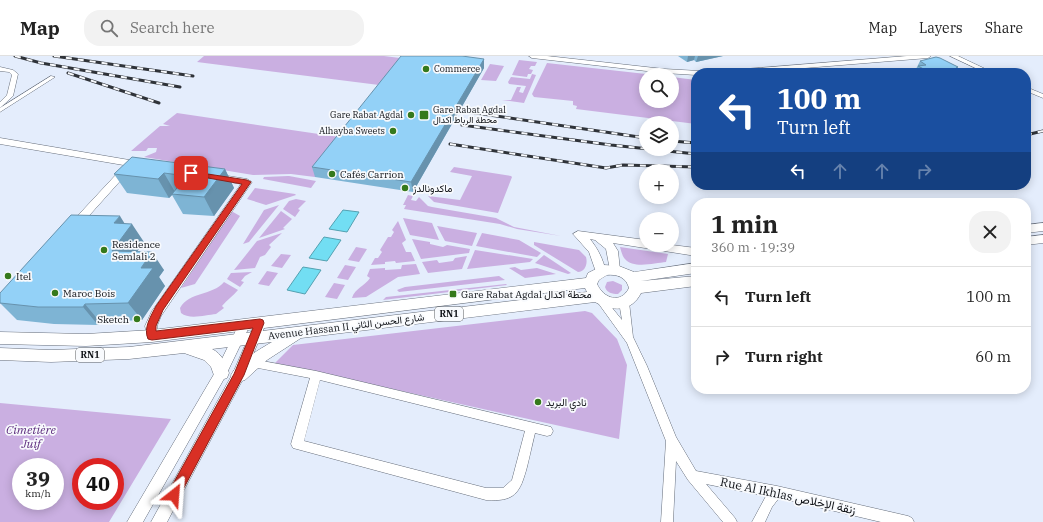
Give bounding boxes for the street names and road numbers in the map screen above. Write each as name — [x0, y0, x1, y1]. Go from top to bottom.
road number: RN1 — [435, 307, 463, 321]
street label: Avenue Hassan II شارع الحسن الثاني — [267, 310, 425, 345]
road number: RN1 — [76, 348, 104, 362]
street label: Rue Al Ikhlas زنقة الإخلاص — [719, 474, 857, 518]

